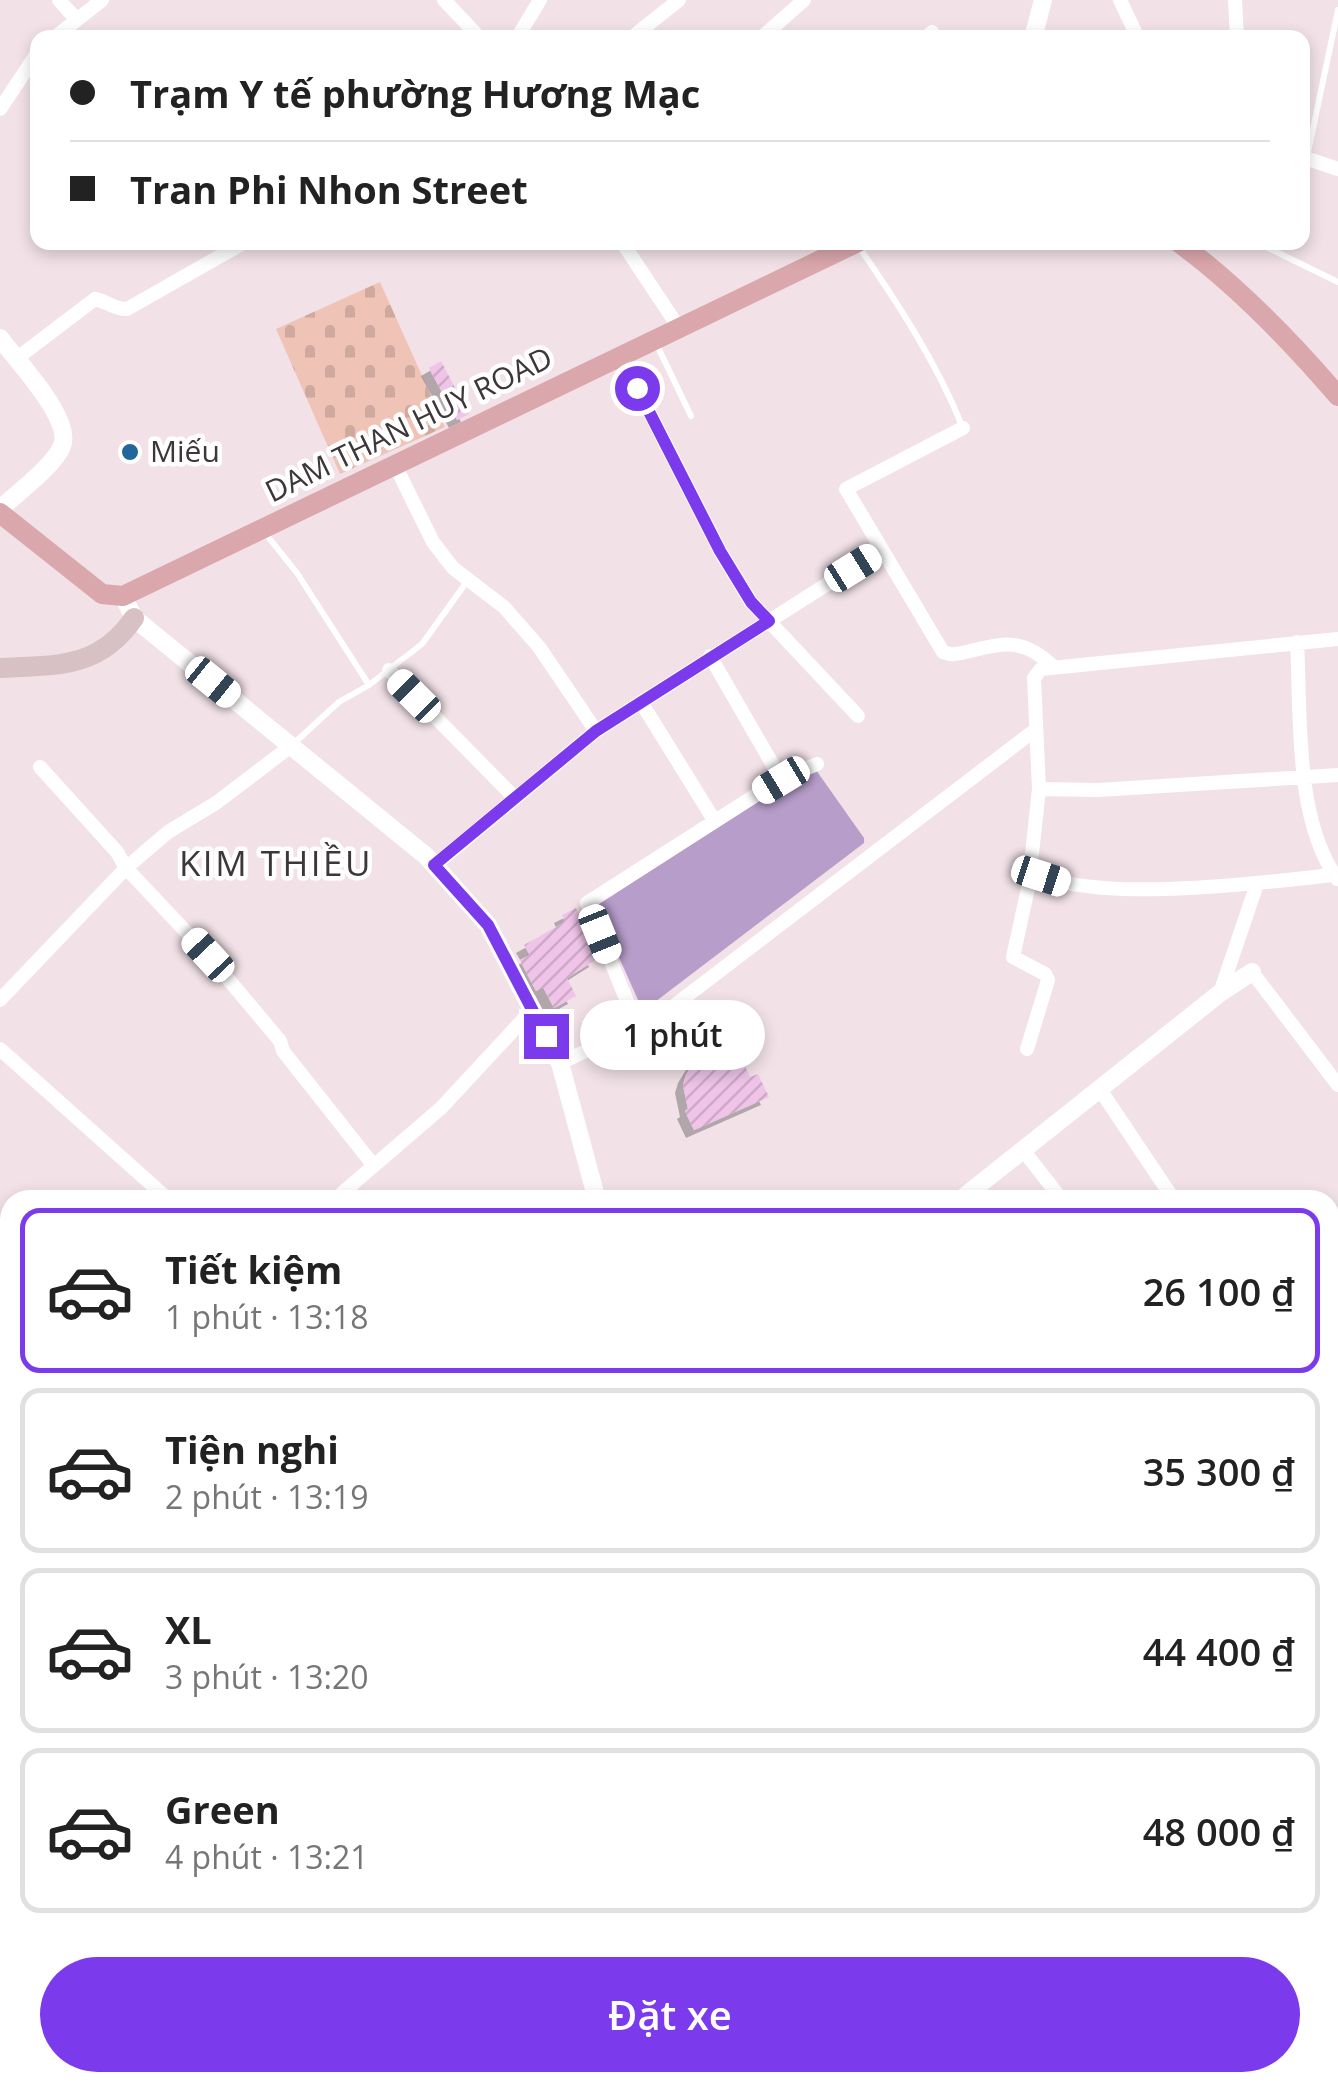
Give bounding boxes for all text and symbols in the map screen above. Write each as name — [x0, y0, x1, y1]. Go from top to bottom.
text: Trạm Y tế phường Hương Mạc — [130, 67, 700, 119]
text: Tran Phi Nhon Street — [130, 163, 528, 215]
street label: DAM THAN HUY ROAD — [258, 336, 559, 511]
route start — [615, 366, 660, 411]
place label: Miếu — [150, 430, 220, 471]
marker: Miếu — [119, 441, 141, 463]
car — [820, 539, 886, 597]
car — [180, 651, 246, 713]
car — [382, 664, 446, 728]
car — [748, 752, 814, 808]
district label: KIM THIỀU — [179, 839, 373, 886]
car — [1008, 852, 1074, 900]
car — [575, 901, 625, 967]
car — [177, 923, 239, 987]
callout: 1 phút — [581, 1001, 766, 1071]
text: 1 phút — [623, 1013, 722, 1056]
route end — [524, 1014, 569, 1059]
text: Tiết kiệm — [165, 1243, 342, 1295]
icon: car — [45, 1246, 135, 1336]
text: 26 100 ₫ — [1143, 1265, 1295, 1317]
text: 1 phút · 13:18 — [165, 1295, 368, 1338]
text: Tiện nghi — [165, 1423, 339, 1475]
icon: car — [45, 1426, 135, 1516]
text: 35 300 ₫ — [1143, 1445, 1295, 1497]
text: 2 phút · 13:19 — [165, 1475, 368, 1518]
text: XL — [165, 1603, 212, 1655]
icon: car — [45, 1606, 135, 1696]
text: 44 400 ₫ — [1143, 1625, 1295, 1677]
text: 3 phút · 13:20 — [165, 1655, 368, 1698]
text: Green — [165, 1783, 280, 1835]
icon: car — [45, 1786, 135, 1876]
text: 48 000 ₫ — [1143, 1805, 1295, 1857]
text: 4 phút · 13:21 — [165, 1835, 368, 1878]
button: Đặt xe — [40, 1957, 1300, 2072]

